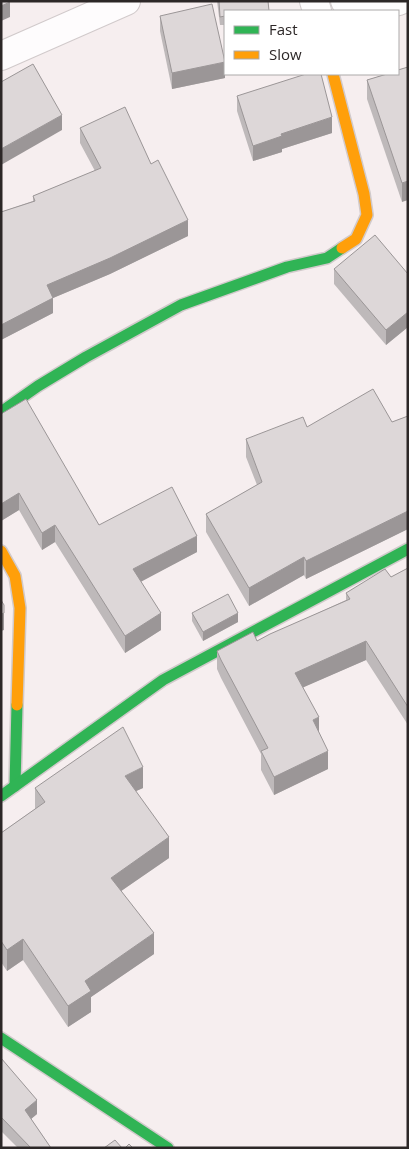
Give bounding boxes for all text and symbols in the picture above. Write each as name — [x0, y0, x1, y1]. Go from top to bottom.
legend — [224, 10, 399, 75]
text: Fast — [269, 19, 298, 39]
text: Slow — [269, 44, 302, 64]

